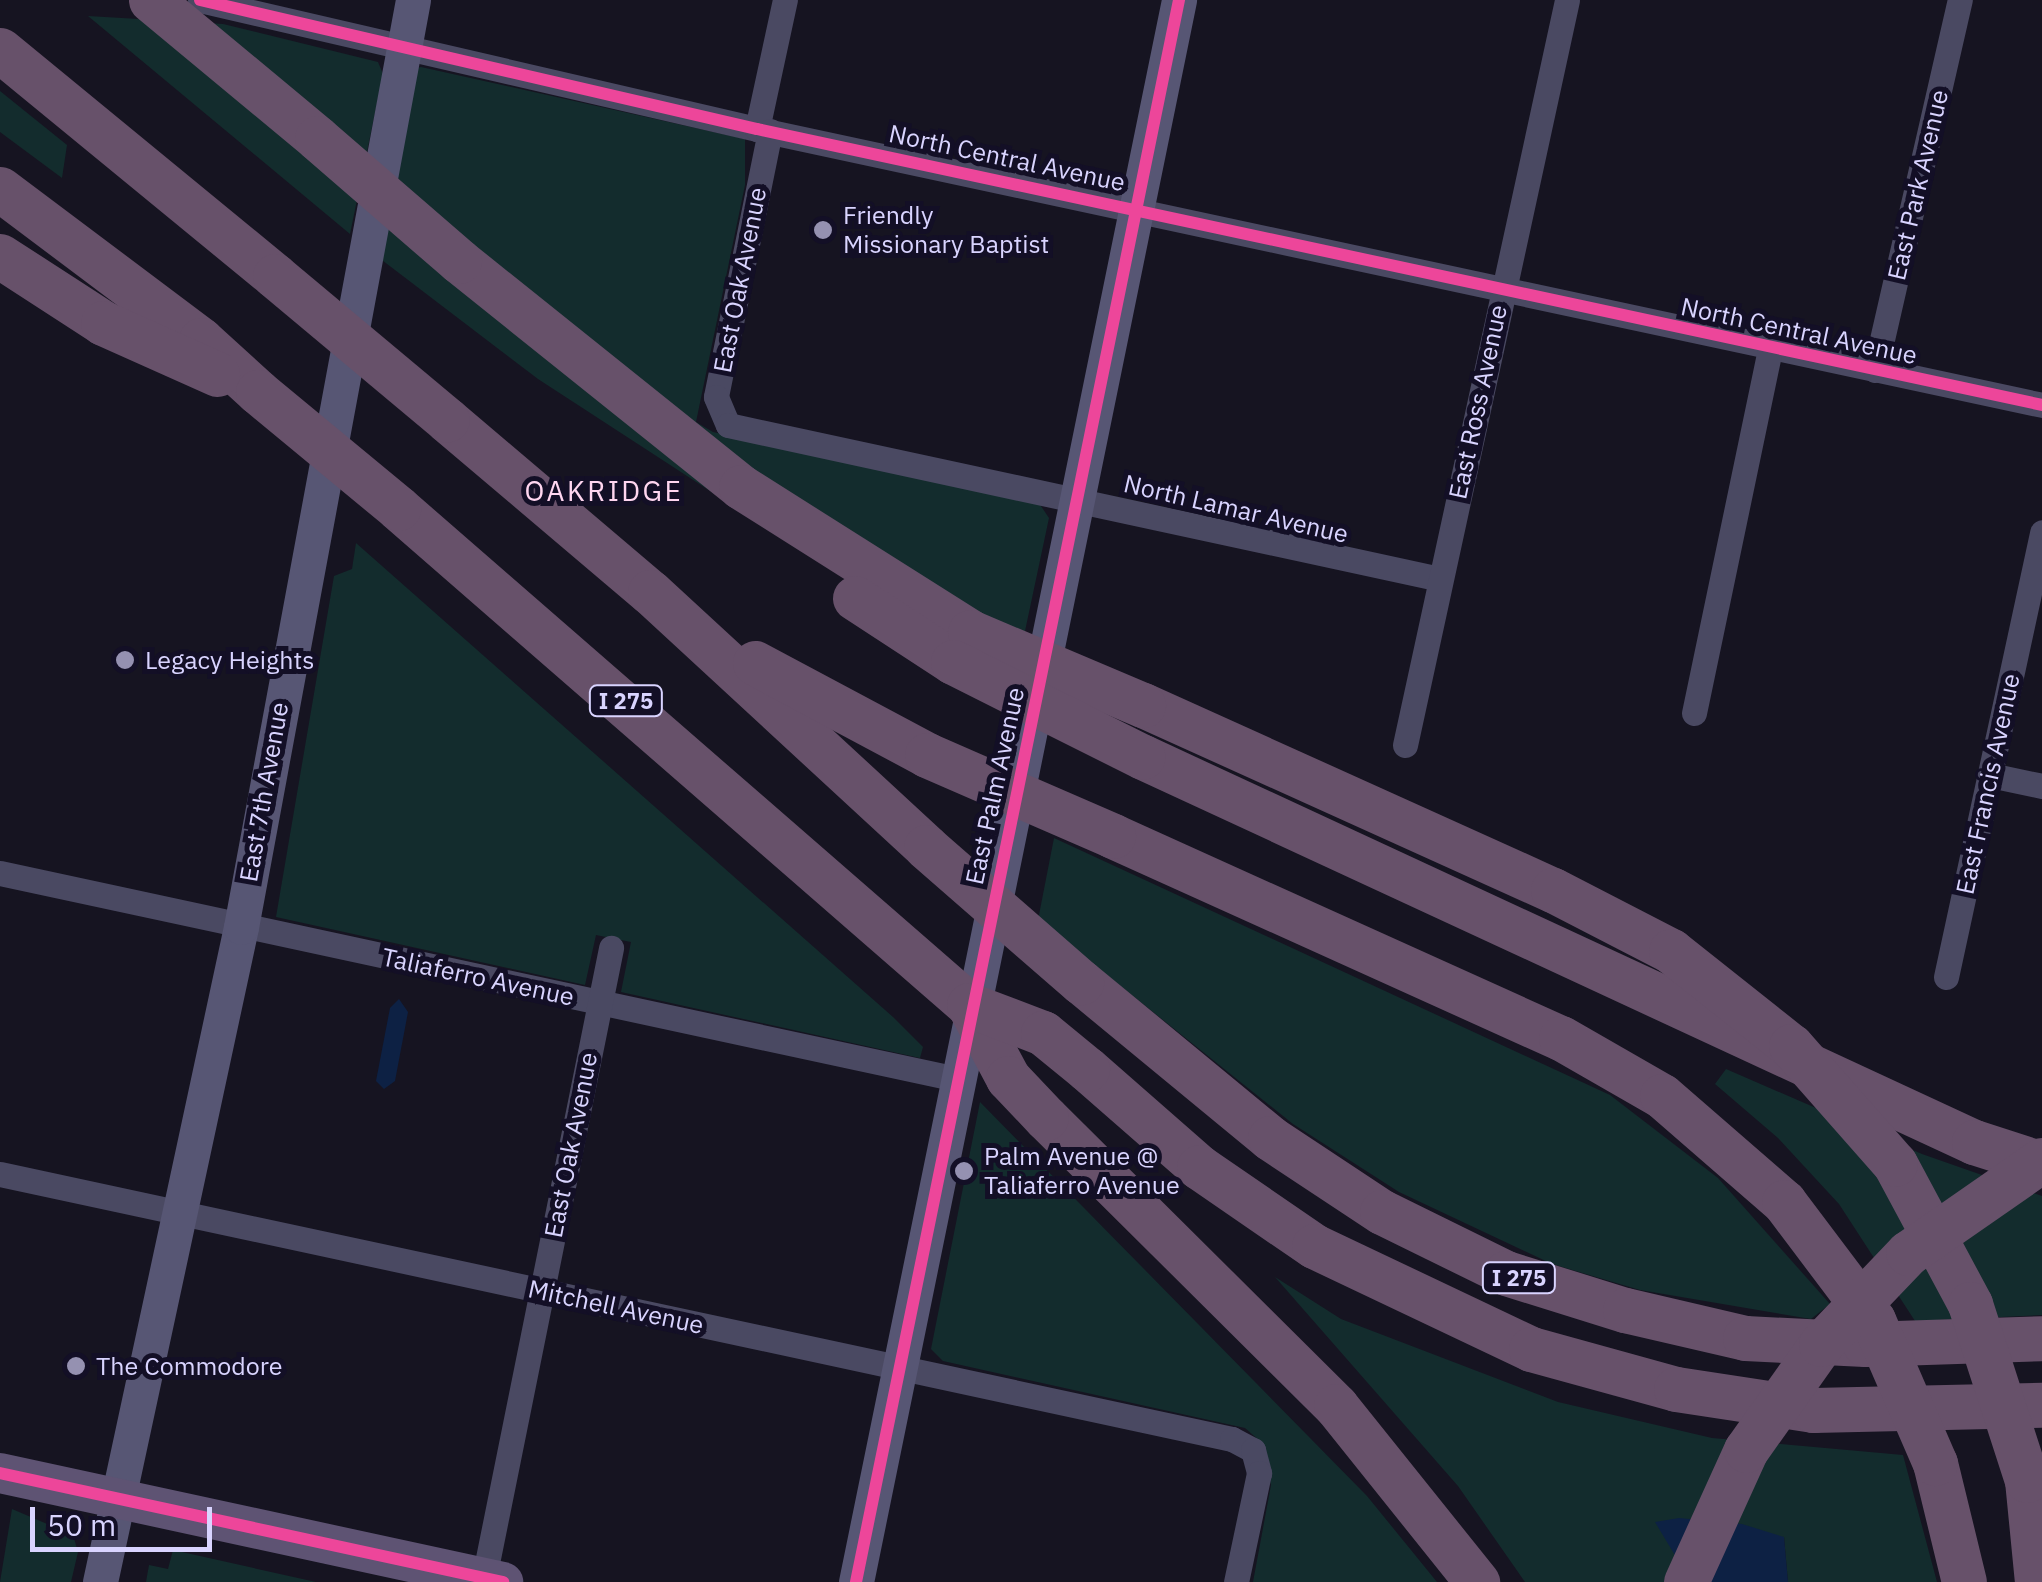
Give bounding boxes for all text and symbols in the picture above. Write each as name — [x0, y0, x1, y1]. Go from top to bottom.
street label: East Park Avenue — [1881, 87, 1955, 283]
street label: North Central Avenue — [886, 118, 1128, 198]
street label: East Oak Avenue — [707, 185, 773, 375]
place label: Friendly Missionary Baptist — [843, 201, 1049, 260]
marker: Friendly Missionary Baptist — [812, 219, 834, 241]
street label: North Central Avenue — [1678, 291, 1920, 371]
street label: East Ross Avenue — [1443, 302, 1513, 502]
street label: North Lamar Avenue — [1121, 469, 1351, 549]
district label: OAKRIDGE — [525, 474, 683, 508]
place label: Legacy Heights — [145, 645, 314, 675]
marker: Legacy Heights — [114, 649, 136, 671]
street label: East Francis Avenue — [1950, 671, 2026, 897]
road number: I 275 — [588, 684, 664, 718]
street label: East Palm Avenue — [959, 685, 1031, 887]
street label: East 7th Avenue — [233, 700, 295, 884]
street label: Taliaferro Avenue — [379, 942, 577, 1012]
street label: East Oak Avenue — [538, 1050, 604, 1240]
place label: Palm Avenue @ Taliaferro Avenue — [984, 1142, 1180, 1201]
marker: Palm Avenue @ Taliaferro Avenue — [953, 1160, 975, 1182]
road number: I 275 — [1482, 1261, 1556, 1295]
street label: Mitchell Avenue — [526, 1274, 706, 1340]
place label: The Commodore — [96, 1351, 283, 1381]
marker: The Commodore — [65, 1355, 87, 1377]
scale bar — [35, 1487, 218, 1549]
text: 50 m — [47, 1505, 116, 1544]

